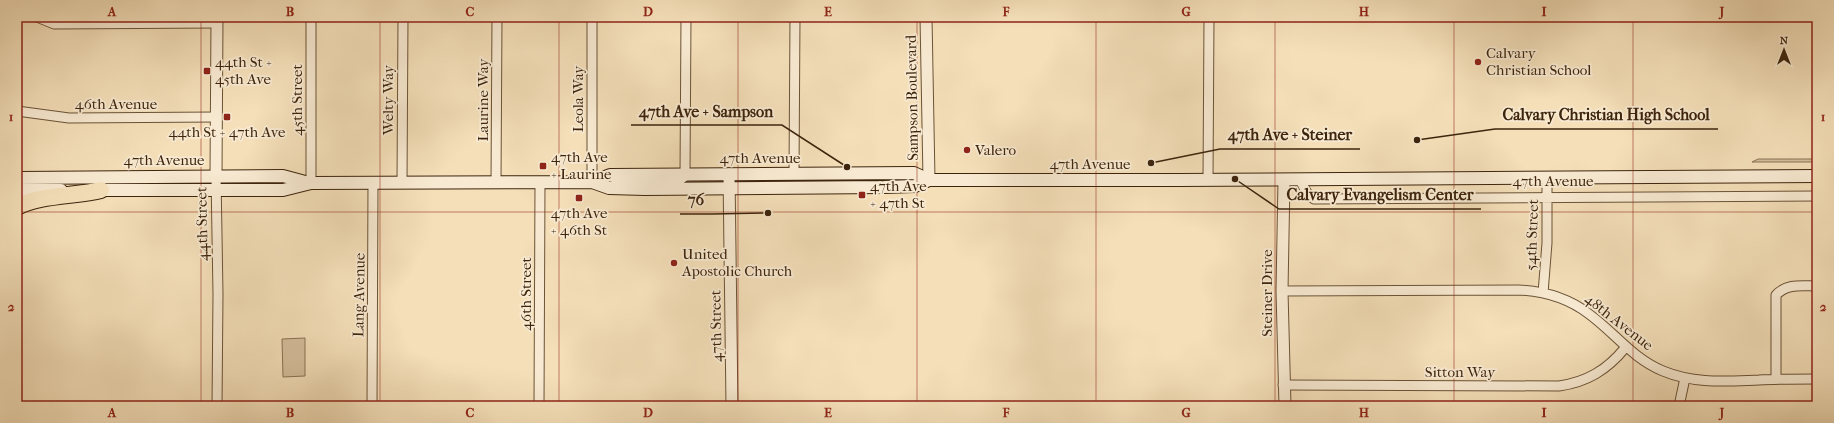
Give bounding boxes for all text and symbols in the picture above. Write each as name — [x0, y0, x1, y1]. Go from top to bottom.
text: A — [107, 4, 117, 19]
text: B — [286, 4, 295, 19]
text: C — [466, 4, 475, 19]
text: D — [643, 4, 653, 19]
text: E — [824, 4, 832, 19]
text: F — [1002, 4, 1010, 19]
text: G — [1181, 4, 1191, 19]
text: H — [1359, 4, 1370, 19]
text: I — [1541, 4, 1547, 19]
text: J — [1718, 4, 1725, 20]
north arrow — [1764, 30, 1804, 70]
street label: Sampson Boulevard — [902, 34, 922, 161]
text: N — [1780, 34, 1789, 47]
place label: Calvary Christian School — [1486, 44, 1591, 79]
place label: 44th St + 45th Ave — [215, 53, 272, 88]
marker: Calvary Christian School — [1473, 57, 1483, 67]
street label: Laurine Way — [474, 58, 492, 141]
street label: 45th Street — [288, 64, 306, 136]
street label: Welty Way — [379, 64, 397, 136]
street label: Leola Way — [569, 65, 587, 132]
marker: 44th St + 45th Ave — [202, 66, 212, 76]
street label: 46th Avenue — [75, 95, 158, 113]
callout: 47th Ave + Sampson — [631, 97, 782, 125]
callout: Calvary Christian High School — [1495, 101, 1718, 129]
text: 47th Ave + Sampson — [638, 102, 774, 122]
text: Calvary Christian High School — [1502, 105, 1710, 125]
text: 1 — [9, 109, 14, 124]
text: 1 — [1821, 109, 1826, 124]
marker: 44th St + 47th Ave — [222, 112, 232, 122]
callout: 47th Ave + Steiner — [1220, 121, 1360, 149]
place label: 44th St + 47th Ave — [169, 123, 286, 141]
text: 47th Ave + Steiner — [1227, 125, 1353, 145]
place label: Valero — [974, 141, 1017, 159]
marker: Valero — [962, 145, 972, 155]
place label: 47th Ave + Laurine — [551, 148, 612, 183]
street label: 47th Avenue — [719, 149, 801, 167]
street label: 47th Avenue — [123, 151, 205, 169]
street label: 47th Avenue — [1049, 155, 1131, 173]
marker: 47th Ave + Laurine — [538, 161, 548, 171]
street label: 47th Avenue — [1512, 172, 1594, 190]
place label: 47th Ave + 47th St — [870, 177, 927, 212]
callout: Calvary Evangelism Center — [1279, 181, 1481, 209]
text: Calvary Evangelism Center — [1287, 185, 1475, 205]
street label: 44th Street — [192, 186, 212, 261]
callout: 76 — [680, 186, 712, 214]
text: 76 — [687, 190, 705, 209]
marker: 47th Ave + 47th St — [857, 190, 867, 200]
marker: 47th Ave + 46th St — [574, 193, 584, 203]
street label: 54th Street — [1522, 198, 1542, 271]
place label: 47th Ave + 46th St — [551, 204, 608, 239]
place label: United Apostolic Church — [681, 245, 793, 280]
street label: Steiner Drive — [1258, 249, 1276, 337]
street label: Lang Avenue — [349, 252, 369, 337]
street label: 46th Street — [517, 257, 535, 331]
marker: United Apostolic Church — [669, 258, 679, 268]
street label: 47th Street — [706, 289, 726, 362]
street label: 48th Avenue — [1581, 290, 1657, 355]
text: 2 — [8, 299, 15, 314]
text: 2 — [1820, 299, 1827, 314]
street label: Sitton Way — [1425, 363, 1496, 381]
text: A — [107, 405, 117, 420]
text: B — [286, 405, 295, 420]
text: C — [466, 405, 475, 420]
text: D — [643, 405, 653, 420]
text: E — [824, 405, 832, 420]
text: F — [1002, 405, 1010, 420]
text: G — [1181, 405, 1191, 420]
text: H — [1359, 405, 1370, 420]
text: I — [1541, 405, 1547, 420]
text: J — [1718, 405, 1725, 421]

